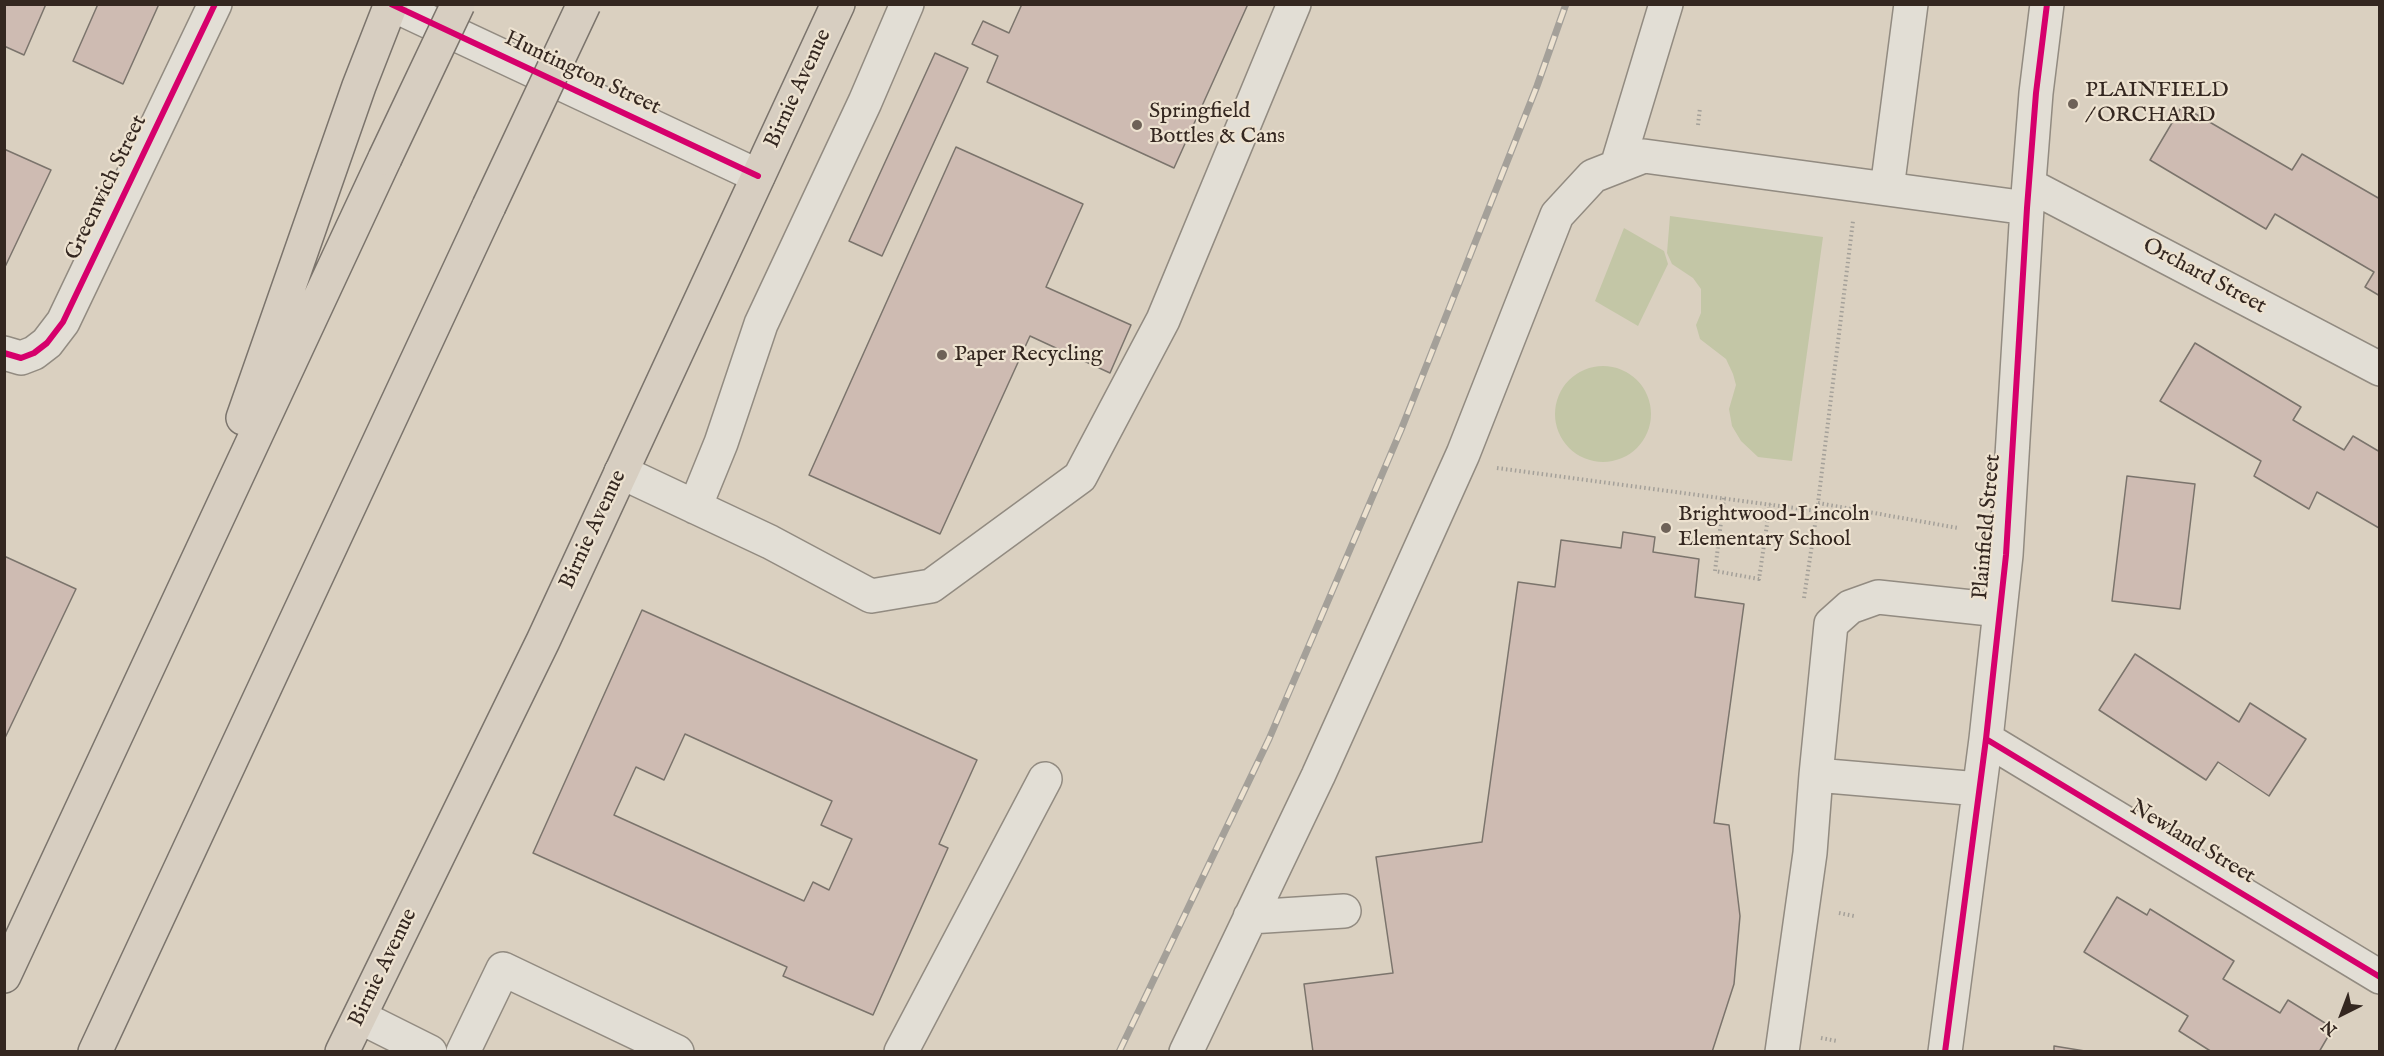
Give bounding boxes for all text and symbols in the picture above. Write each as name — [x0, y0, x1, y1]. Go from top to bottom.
street label: Birnie Avenue — [760, 25, 838, 153]
street label: Huntington Street — [500, 26, 664, 122]
place label: PLAINFIELD / ORCHARD — [2085, 78, 2229, 130]
marker: PLAINFIELD / ORCHARD — [2066, 97, 2080, 111]
place label: Springfield Bottles & Cans — [1149, 99, 1285, 150]
street label: Greenwich Street — [60, 111, 154, 265]
marker: Springfield Bottles & Cans — [1130, 118, 1144, 132]
street label: Orchard Street — [2138, 233, 2270, 321]
place label: Paper Recycling — [954, 342, 1103, 368]
marker: Paper Recycling — [935, 348, 949, 362]
street label: Plainfield Street — [1968, 453, 2008, 601]
street label: Birnie Avenue — [555, 466, 633, 594]
place label: Brightwood-Lincoln Elementary School — [1678, 502, 1870, 554]
marker: Brightwood-Lincoln Elementary School — [1659, 521, 1673, 535]
street label: Newland Street — [2125, 795, 2259, 891]
street label: Birnie Avenue — [344, 905, 424, 1031]
north arrow — [2312, 984, 2372, 1044]
text: N — [2318, 1015, 2342, 1039]

